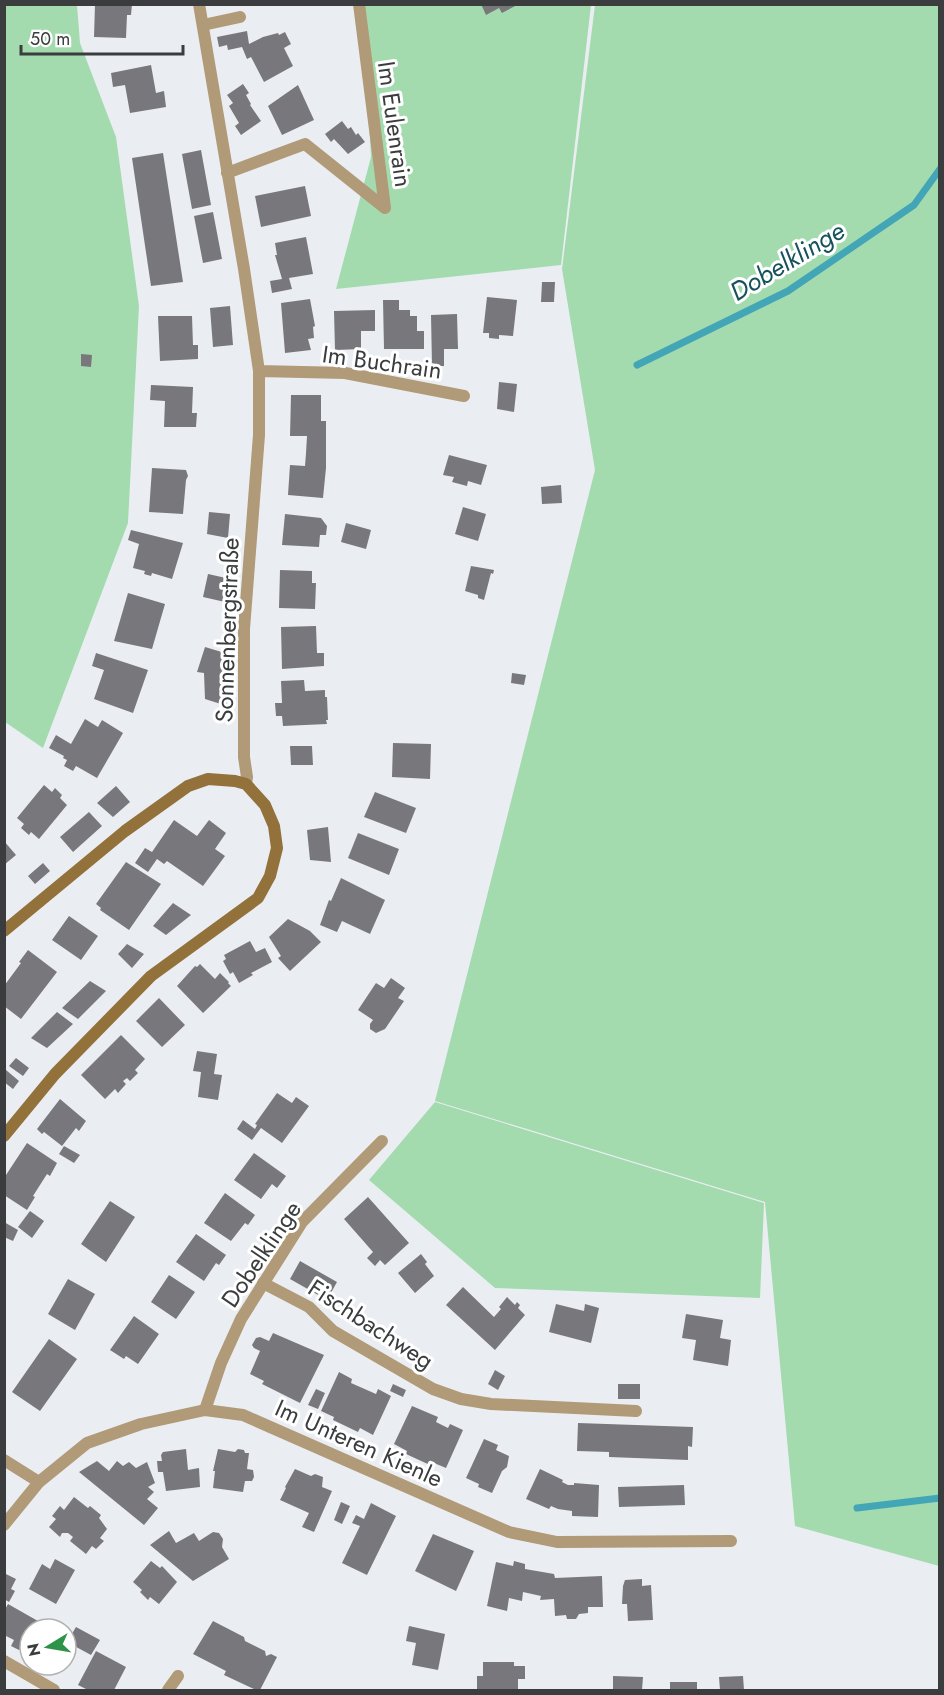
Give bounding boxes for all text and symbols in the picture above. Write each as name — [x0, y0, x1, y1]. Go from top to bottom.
scale bar — [21, 18, 183, 56]
text: 50 m — [30, 26, 70, 52]
street label: Im Eulenrain — [369, 59, 421, 189]
water label: Dobelklinge — [722, 212, 852, 310]
street label: Im Buchrain — [320, 336, 444, 388]
street label: Sonnenbergstraße — [206, 537, 248, 723]
street label: Dobelklinge — [212, 1194, 310, 1314]
street label: Fischbachweg — [301, 1270, 441, 1378]
street label: Im Unteren Kienle — [270, 1390, 448, 1496]
north arrow — [18, 1617, 78, 1677]
text: N — [21, 1641, 46, 1658]

